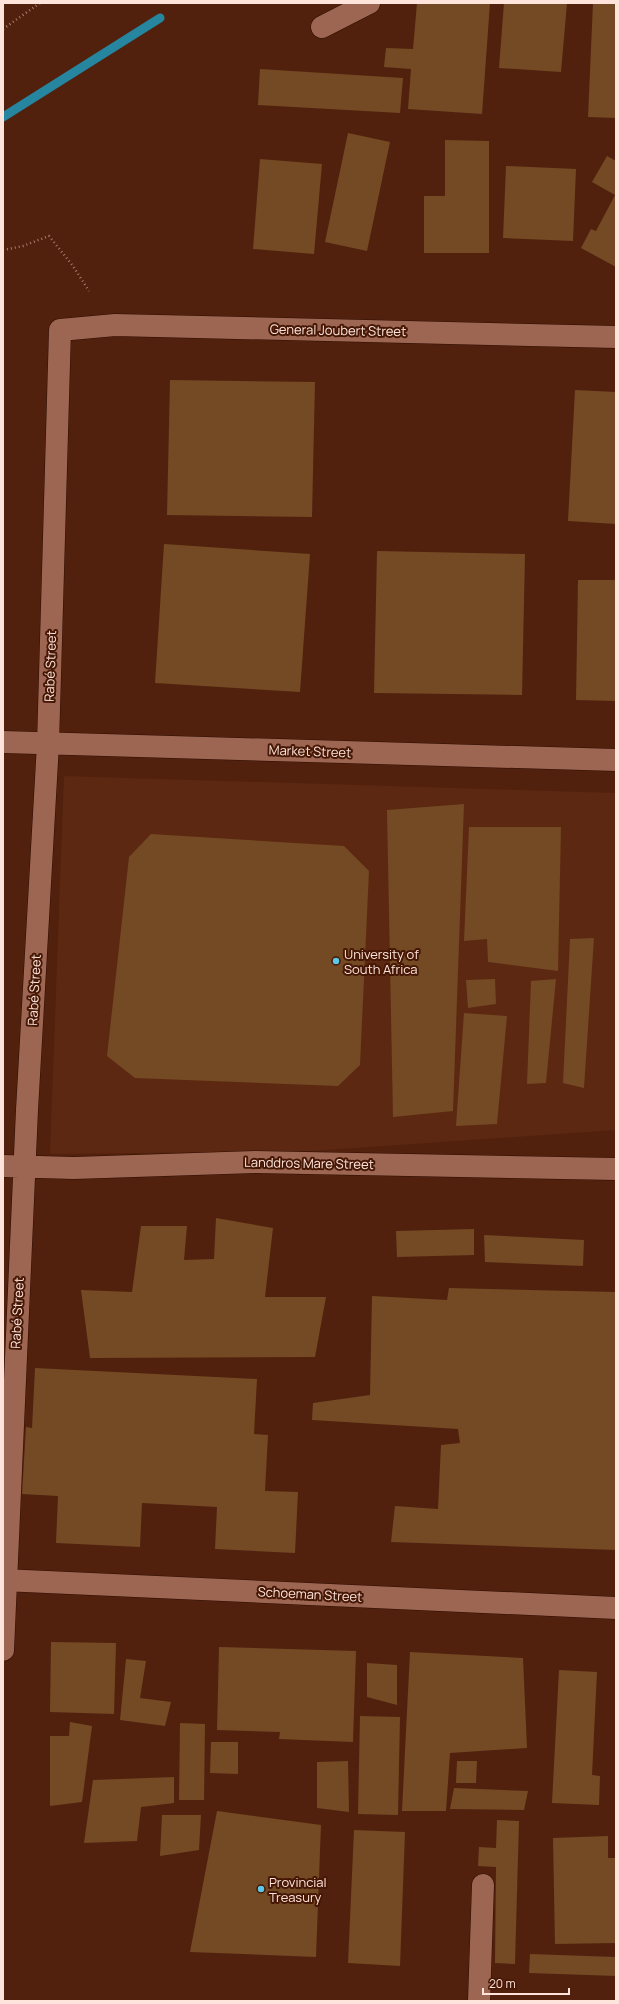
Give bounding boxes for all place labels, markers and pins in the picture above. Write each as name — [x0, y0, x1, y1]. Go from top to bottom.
place label: University of South Africa — [344, 945, 419, 978]
marker: University of South Africa — [331, 956, 341, 966]
place label: Provincial Treasury — [269, 1873, 326, 1906]
marker: Provincial Treasury — [256, 1884, 266, 1894]

